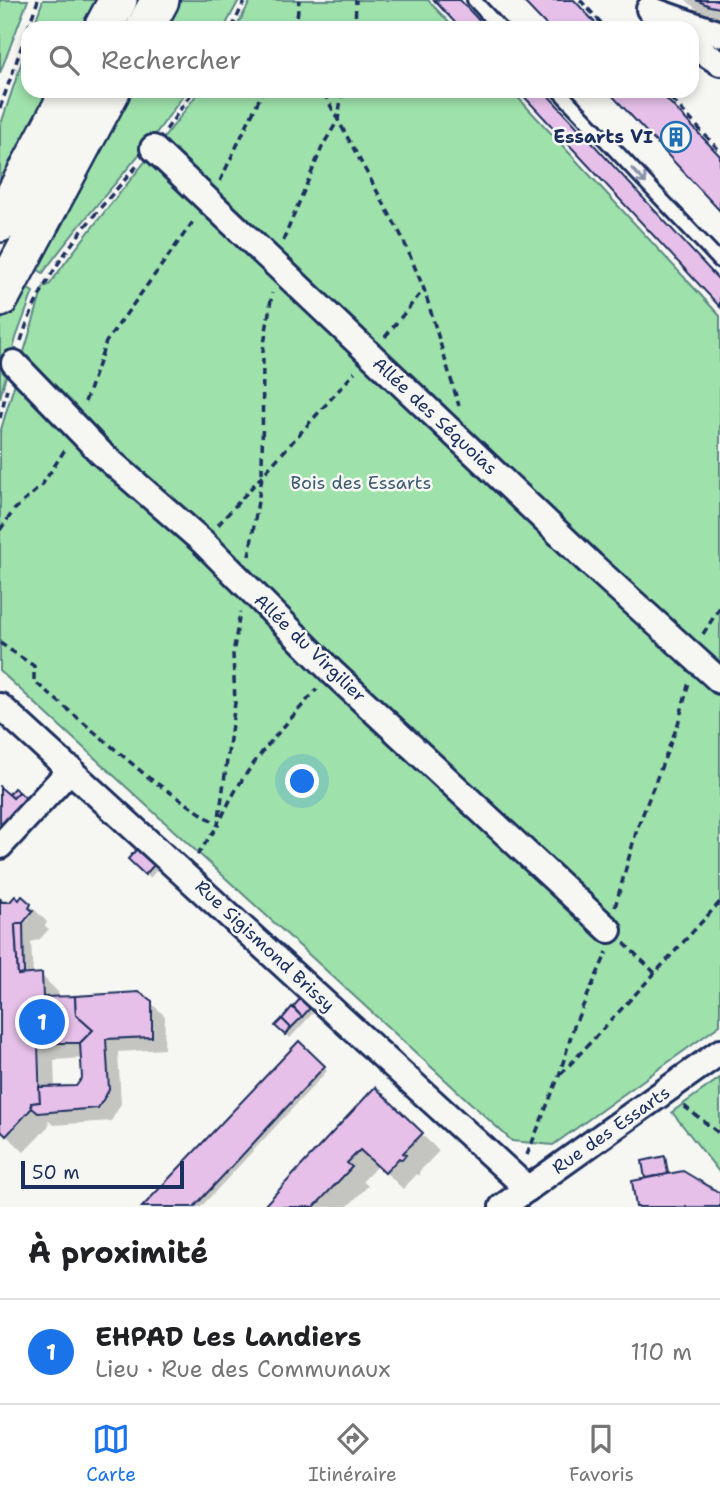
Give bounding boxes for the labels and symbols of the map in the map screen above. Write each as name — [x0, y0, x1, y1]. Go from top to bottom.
building icon: Essarts VI — [659, 120, 693, 154]
place label: Essarts VI — [553, 125, 653, 149]
one-way arrow — [631, 168, 648, 185]
street label: Allée des Séquoias — [367, 352, 503, 480]
park label: Bois des Essarts — [291, 471, 431, 495]
street label: Allée du Virgilier — [249, 588, 371, 708]
your location — [285, 764, 319, 798]
street label: Rue Sigismond Brissy — [190, 875, 340, 1017]
pin: 1 — [19, 996, 65, 1048]
street label: Rue des Essarts — [547, 1080, 675, 1180]
scale bar — [21, 1158, 184, 1190]

